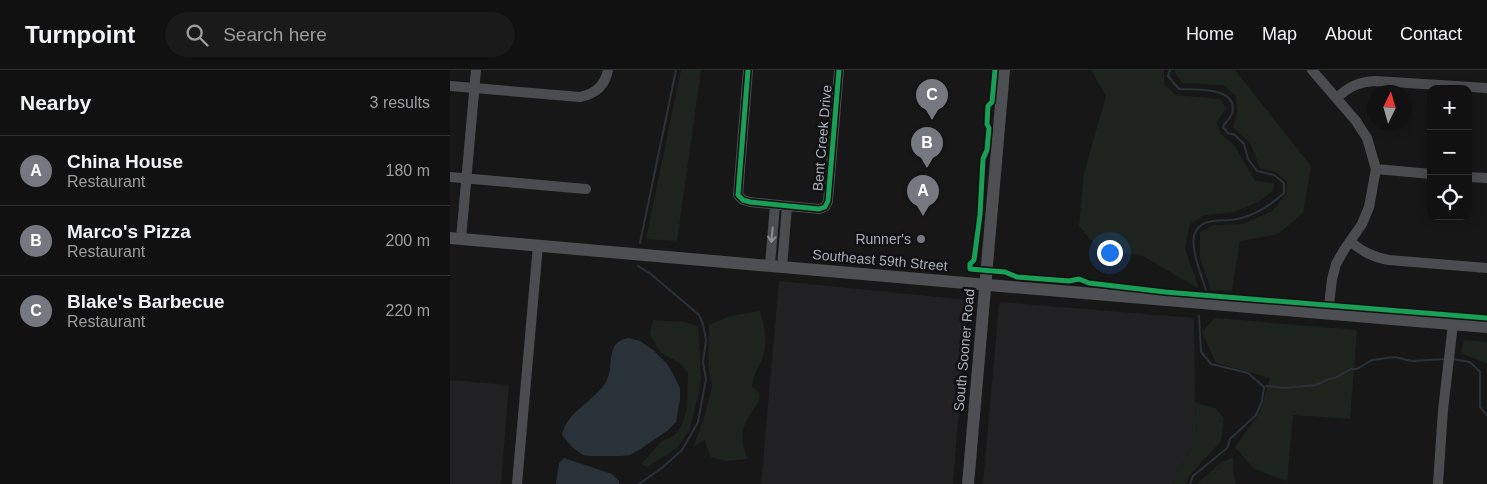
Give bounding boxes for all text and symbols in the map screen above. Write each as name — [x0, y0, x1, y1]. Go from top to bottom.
search box — [165, 12, 515, 57]
text: Turnpoint — [25, 21, 135, 48]
icon: search — [183, 21, 211, 49]
text: Search here — [223, 24, 327, 45]
text: Home — [1186, 24, 1234, 44]
text: Map — [1262, 24, 1297, 44]
text: About — [1325, 24, 1372, 44]
text: Contact — [1400, 24, 1462, 44]
pin: C — [916, 79, 948, 120]
street label: Bent Creek Drive — [809, 84, 835, 192]
north arrow — [1367, 85, 1412, 130]
map controls — [1427, 85, 1472, 220]
button: + — [1427, 85, 1472, 130]
text: Nearby — [20, 91, 91, 114]
text: 3 results — [370, 94, 430, 111]
pin: B — [911, 127, 943, 168]
button: − — [1427, 130, 1472, 175]
text: China House — [67, 151, 183, 172]
text: A — [30, 162, 42, 179]
text: 180 m — [386, 162, 430, 179]
text: Restaurant — [67, 173, 145, 190]
pin: A — [907, 175, 939, 216]
button: locate — [1427, 175, 1472, 220]
text: Marco's Pizza — [67, 221, 191, 242]
one-way arrow — [768, 227, 777, 243]
place label: Runner's — [855, 231, 911, 247]
text: B — [30, 232, 42, 249]
text: 200 m — [386, 232, 430, 249]
marker: Runner's — [915, 233, 927, 245]
your location — [1097, 240, 1123, 266]
text: Restaurant — [67, 243, 145, 260]
street label: Southeast 59th Street — [812, 246, 948, 274]
street label: South Sooner Road — [951, 288, 977, 412]
text: Blake's Barbecue — [67, 291, 225, 312]
text: C — [30, 302, 42, 319]
text: 220 m — [386, 302, 430, 319]
text: Restaurant — [67, 313, 145, 330]

